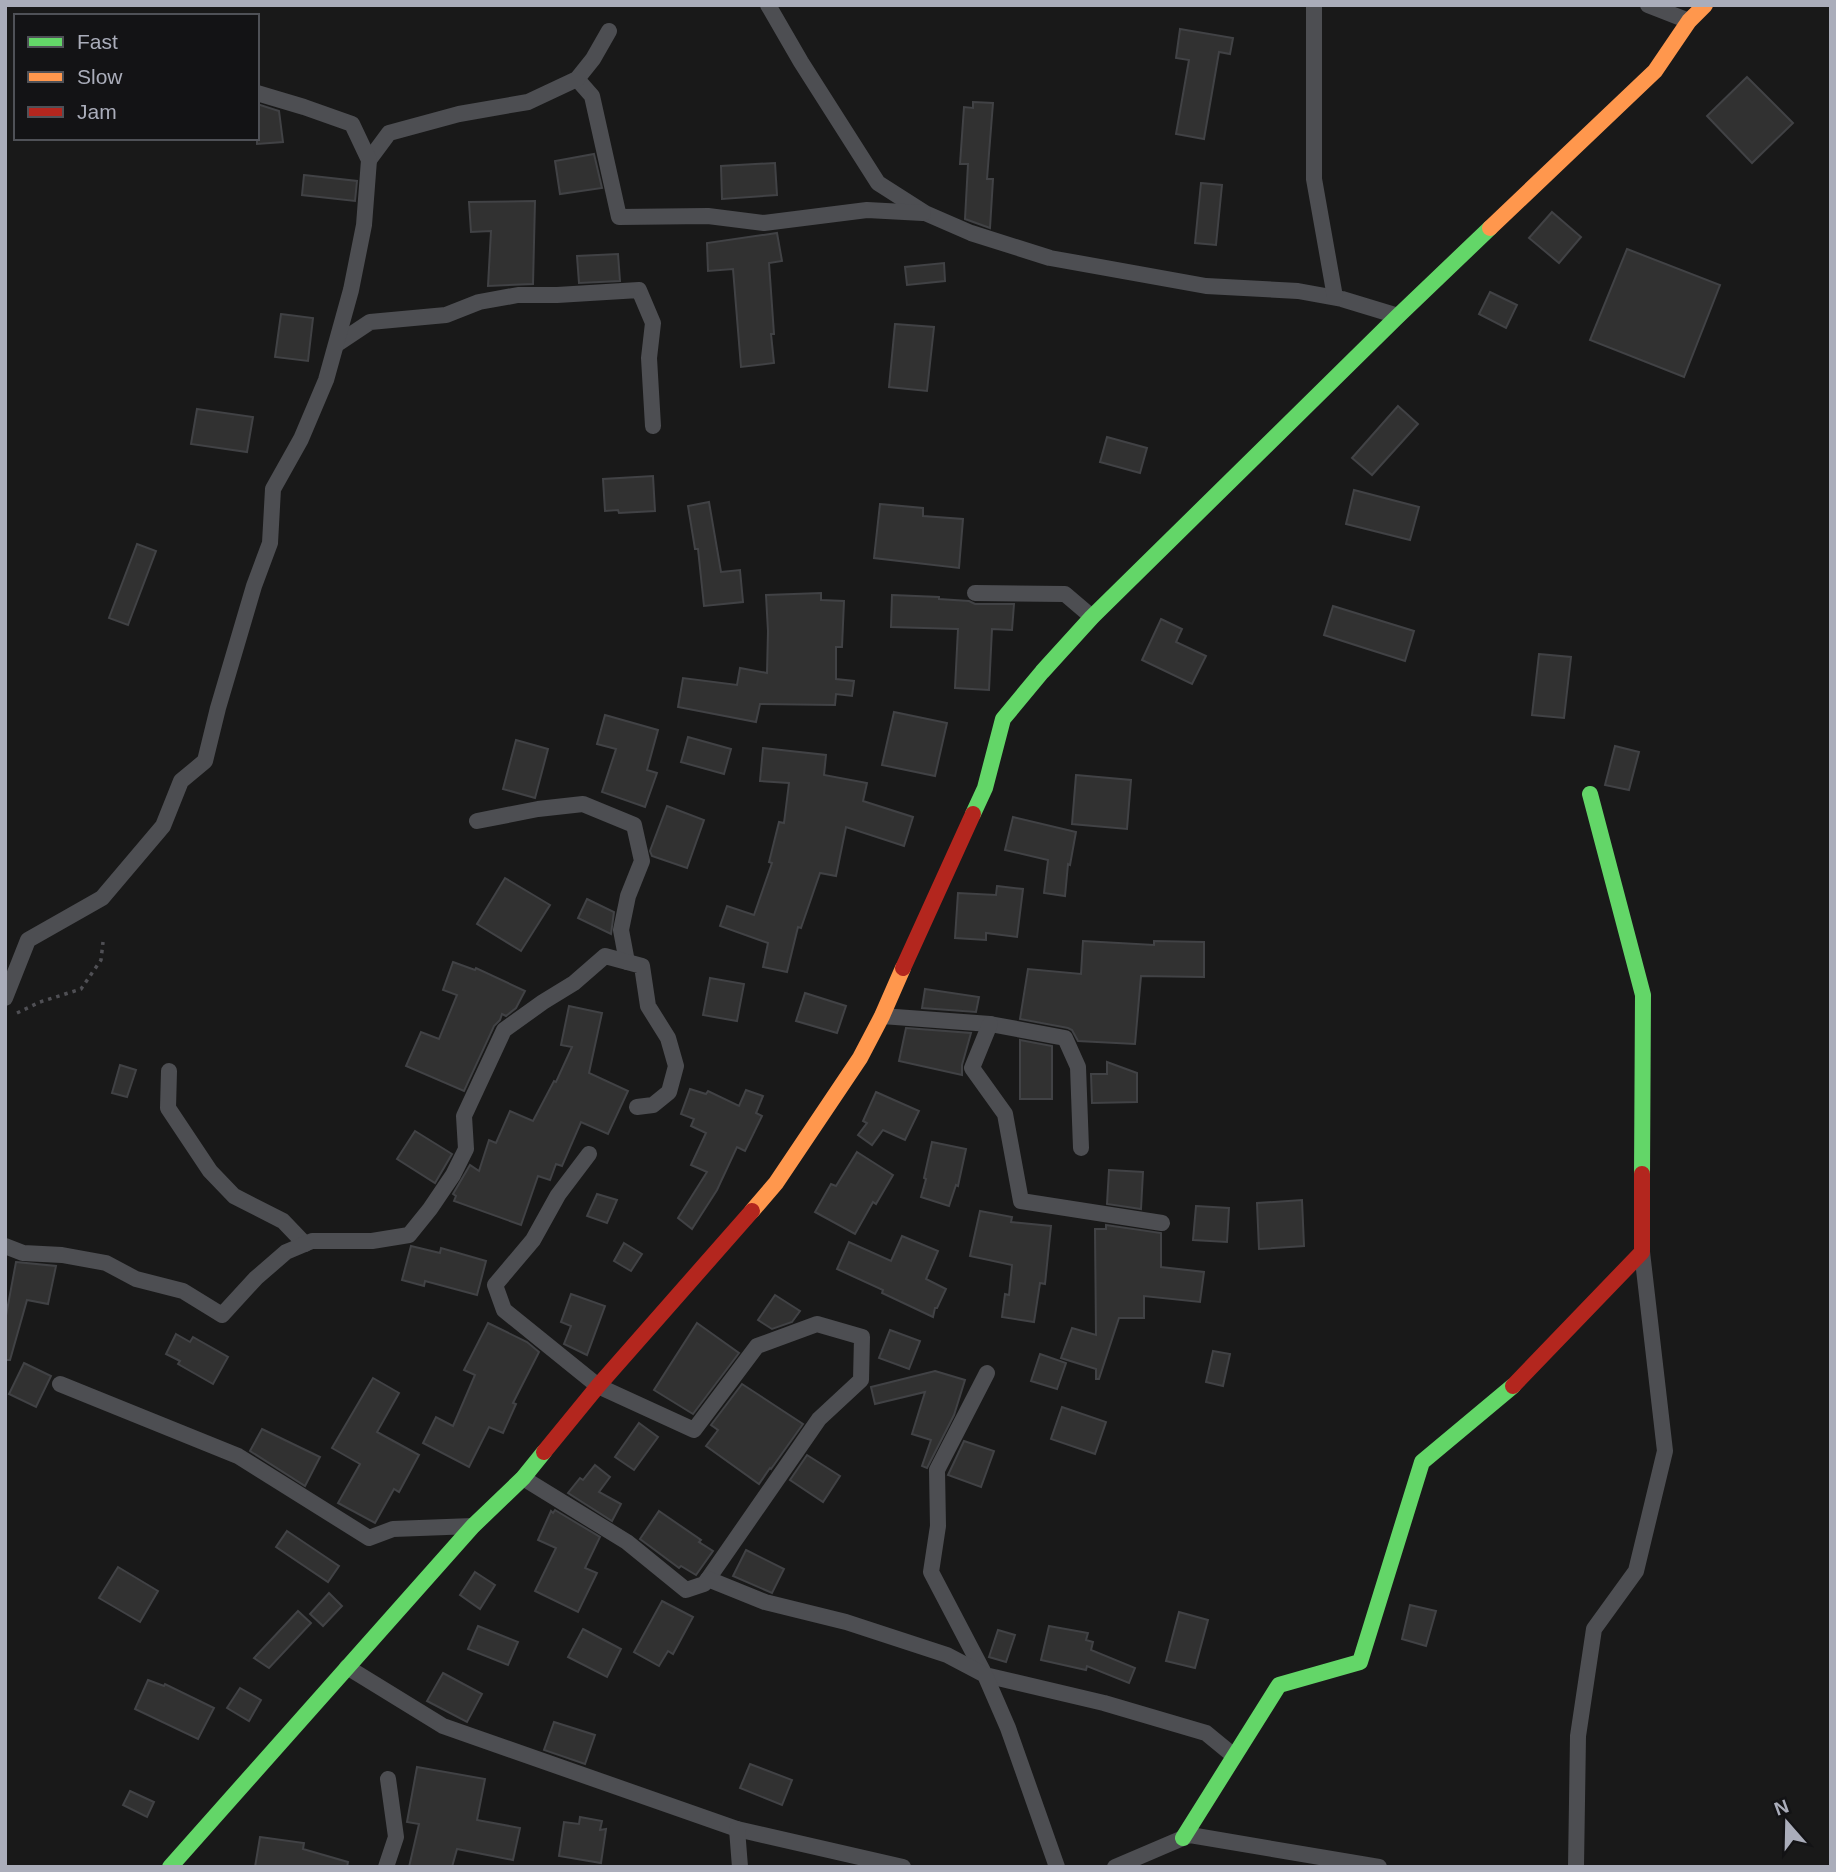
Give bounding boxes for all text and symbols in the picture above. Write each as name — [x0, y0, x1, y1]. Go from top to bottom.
legend — [14, 14, 259, 140]
text: Fast — [77, 30, 118, 53]
text: Slow — [77, 65, 123, 88]
text: Jam — [77, 100, 117, 123]
north arrow — [1752, 1788, 1822, 1858]
text: N — [1771, 1795, 1791, 1820]

